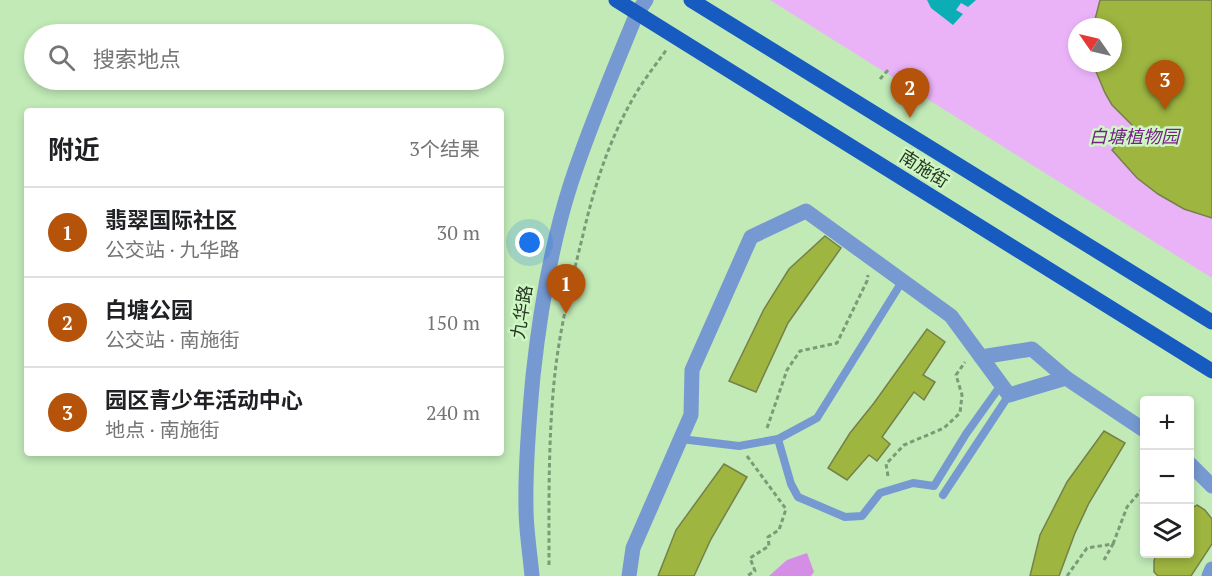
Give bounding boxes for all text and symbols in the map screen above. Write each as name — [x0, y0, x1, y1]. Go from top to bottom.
north arrow — [1068, 18, 1122, 72]
search box — [24, 24, 504, 90]
icon: search — [45, 41, 78, 74]
text: 搜索地点 — [93, 44, 181, 73]
pin: 3 — [1146, 60, 1184, 110]
pin: 2 — [890, 68, 930, 118]
park label: 白塘植物园 — [1089, 124, 1182, 148]
text: 附近 — [48, 132, 100, 166]
text: 3个结果 — [409, 135, 480, 162]
street label: 南施街 — [895, 144, 954, 193]
text: 翡翠国际社区 — [105, 205, 237, 234]
text: 1 — [62, 219, 73, 246]
text: 30 m — [437, 219, 480, 246]
your location — [515, 228, 544, 257]
text: 公交站 · 九华路 — [105, 236, 240, 263]
pin: 1 — [546, 264, 586, 314]
street label: 九华路 — [505, 283, 537, 340]
text: 白塘公园 — [105, 295, 193, 324]
text: 2 — [62, 309, 73, 336]
text: 150 m — [426, 309, 480, 336]
text: 公交站 · 南施街 — [105, 326, 240, 353]
text: 园区青少年活动中心 — [105, 385, 303, 414]
map controls — [1140, 396, 1194, 558]
button: + — [1140, 396, 1194, 450]
text: 3 — [62, 399, 73, 426]
text: 240 m — [426, 399, 480, 426]
text: 地点 · 南施街 — [105, 416, 220, 443]
button: − — [1140, 450, 1194, 504]
button: layers — [1140, 504, 1194, 558]

